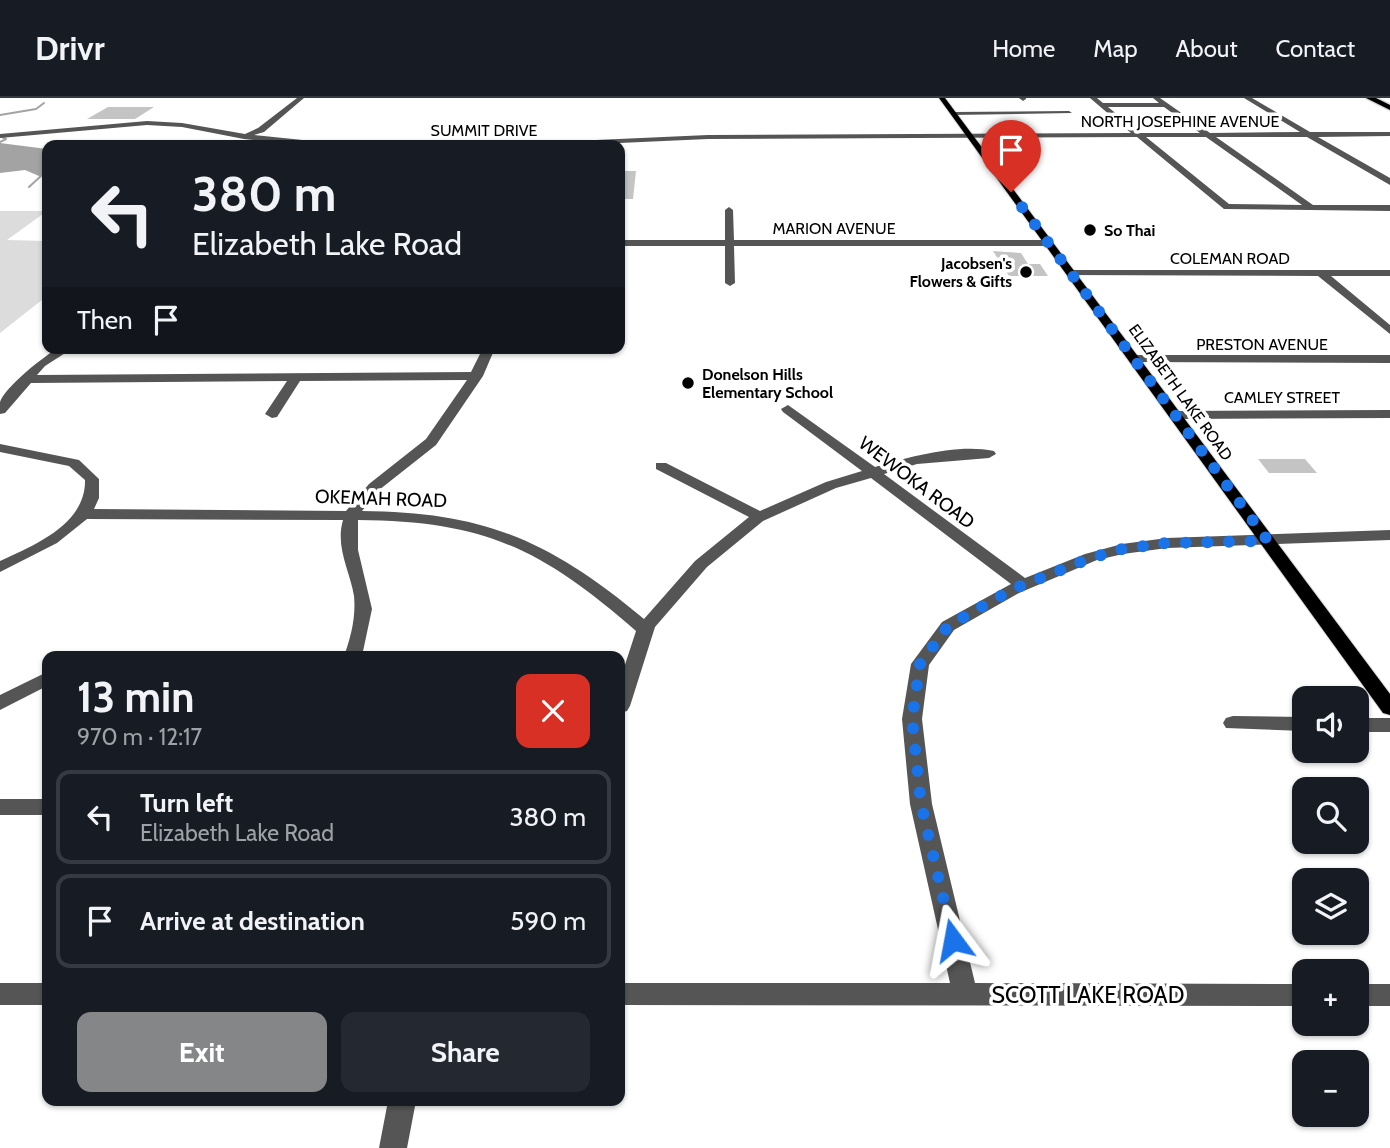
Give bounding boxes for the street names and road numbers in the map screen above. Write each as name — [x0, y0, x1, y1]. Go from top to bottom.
street label: NORTH JOSEPHINE AVENUE — [1081, 112, 1279, 131]
street label: SUMMIT DRIVE — [431, 121, 538, 140]
street label: MARION AVENUE — [772, 219, 896, 238]
street label: COLEMAN ROAD — [1170, 249, 1290, 268]
street label: ELIZABETH LAKE ROAD — [1125, 320, 1237, 464]
street label: PRESTON AVENUE — [1196, 335, 1328, 354]
street label: CAMLEY STREET — [1224, 388, 1340, 407]
street label: WEWOKA ROAD — [854, 431, 979, 534]
street label: OKEMAH ROAD — [315, 485, 448, 512]
street label: SCOTT LAKE ROAD — [992, 981, 1184, 1009]

